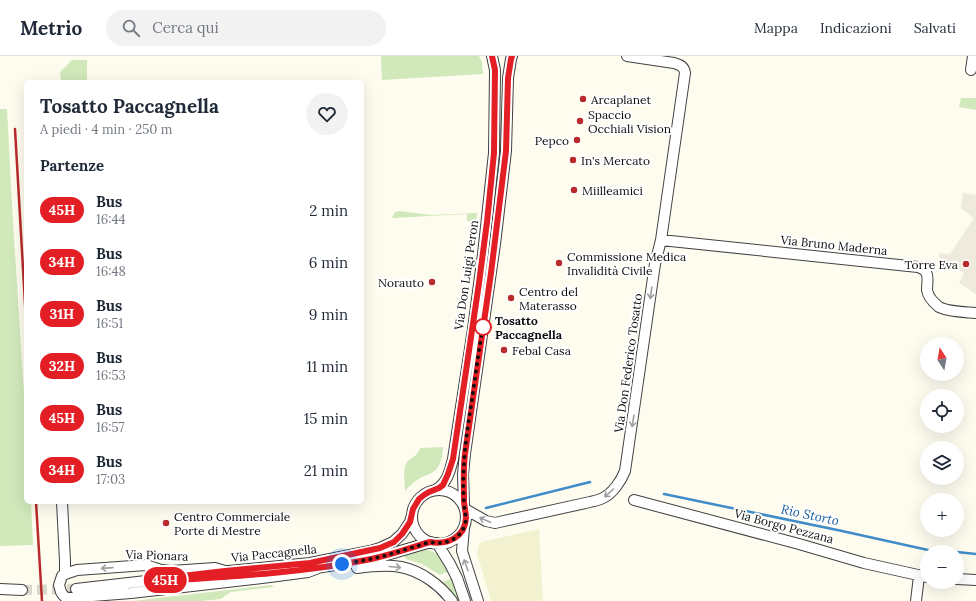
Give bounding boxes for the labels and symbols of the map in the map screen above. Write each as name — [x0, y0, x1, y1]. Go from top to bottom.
place label: Arcaplanet — [590, 92, 652, 107]
marker: Arcaplanet — [578, 94, 588, 104]
place label: Spaccio Occhiali Vision — [588, 107, 671, 136]
marker: Spaccio Occhiali Vision — [575, 116, 585, 126]
place label: Pepco — [535, 133, 569, 148]
marker: Pepco — [572, 135, 582, 145]
place label: In's Mercato — [581, 153, 650, 168]
marker: In's Mercato — [568, 155, 578, 165]
place label: Miilleamici — [582, 183, 643, 198]
marker: Miilleamici — [569, 185, 579, 195]
street label: Via Don Luigi Peron — [451, 219, 481, 332]
street label: Via Bruno Maderna — [779, 232, 888, 258]
place label: Commissione Medica Invalidità Civile — [567, 249, 686, 278]
place label: Torre Eva — [904, 257, 958, 272]
marker: Commissione Medica Invalidità Civile — [554, 258, 564, 268]
marker: Torre Eva — [961, 259, 971, 269]
place label: Norauto — [378, 275, 424, 290]
marker: Norauto — [427, 277, 437, 287]
place label: Centro del Materasso — [519, 284, 578, 313]
one-way arrow — [647, 286, 655, 299]
street label: Via Don Federico Tosatto — [611, 292, 645, 435]
marker: Centro del Materasso — [506, 293, 516, 303]
place label: Tosatto Paccagnella — [495, 313, 563, 342]
marker: Tosatto Paccagnella — [474, 318, 492, 336]
north arrow — [920, 337, 964, 381]
place label: Febal Casa — [512, 343, 571, 358]
marker: Febal Casa — [499, 345, 509, 355]
one-way arrow — [629, 414, 637, 427]
one-way arrow — [604, 488, 614, 497]
water label: Rio Storto — [779, 501, 841, 529]
street label: Via Borgo Pezzana — [732, 505, 835, 546]
place label: Centro Commerciale Porte di Mestre — [174, 509, 291, 538]
one-way arrow — [479, 515, 491, 523]
marker: Centro Commerciale Porte di Mestre — [161, 518, 171, 528]
street label: Via Paccagnella — [230, 541, 317, 565]
street label: Via Pionara — [124, 546, 189, 564]
your location — [332, 554, 352, 574]
one-way arrow — [462, 558, 469, 571]
one-way arrow — [388, 563, 401, 571]
one-way arrow — [101, 564, 114, 572]
line badge: 45H — [142, 567, 188, 593]

